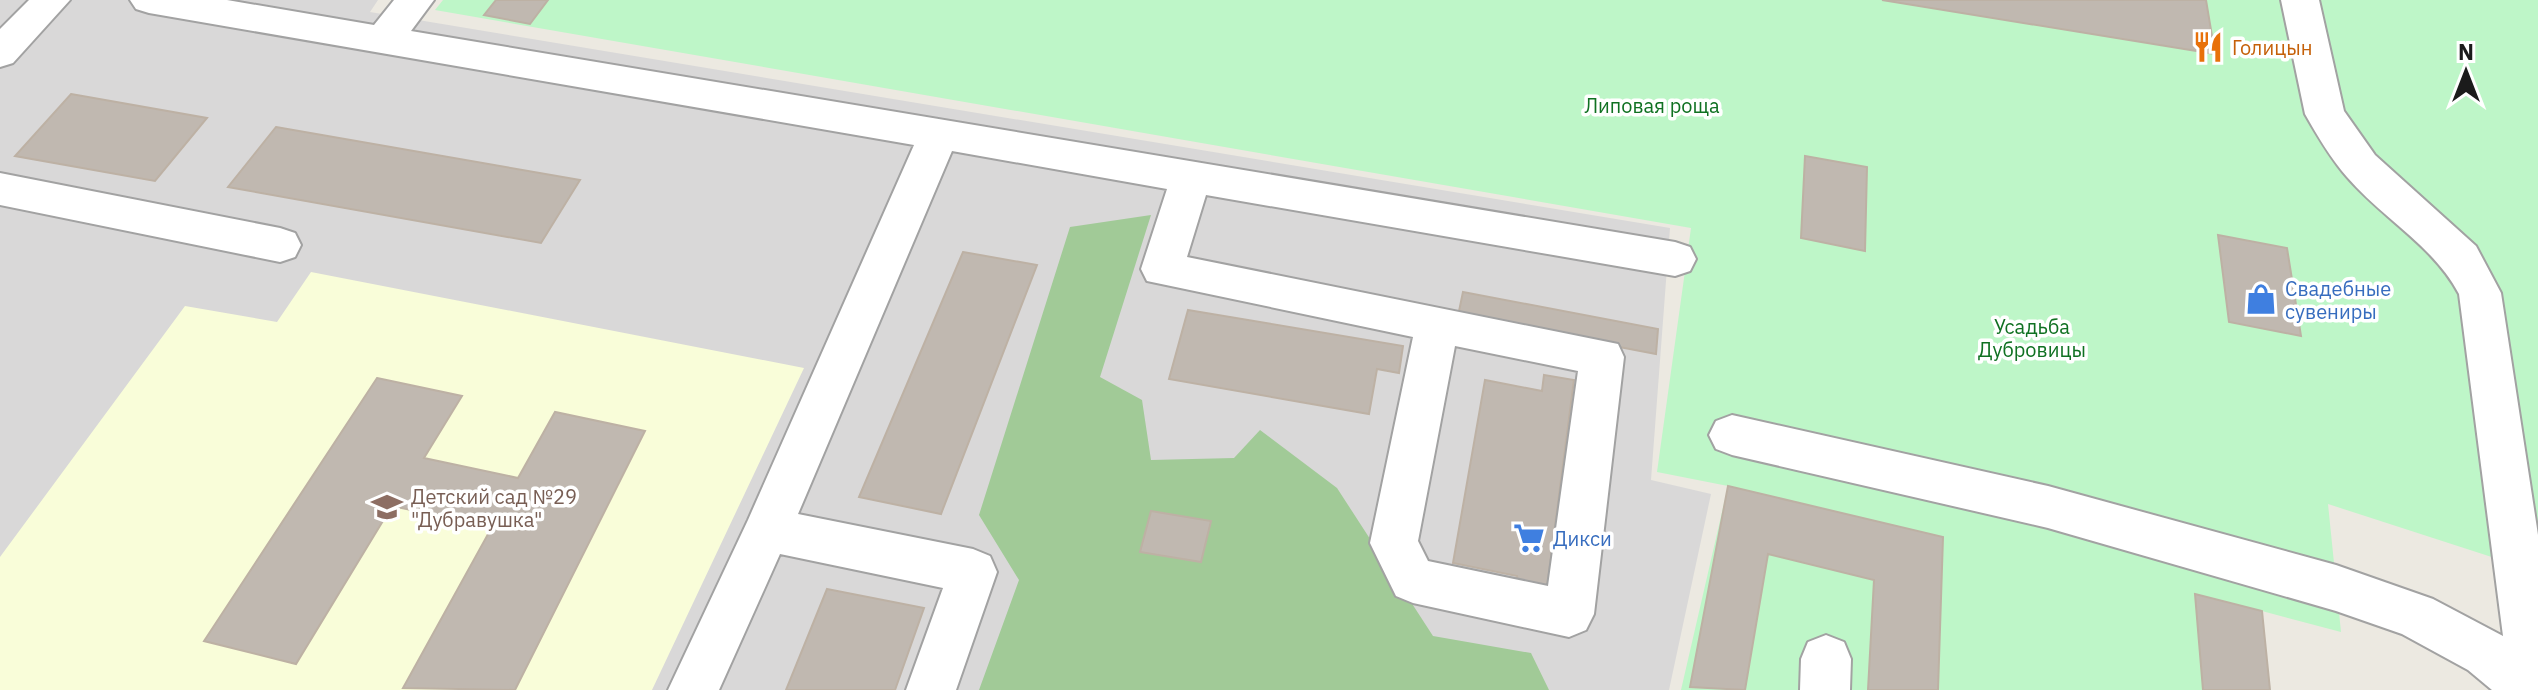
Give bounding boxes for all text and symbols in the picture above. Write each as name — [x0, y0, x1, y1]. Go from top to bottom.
restaurant icon: Голицын — [2191, 30, 2225, 64]
north arrow — [2426, 32, 2506, 112]
place label: Голицын — [2232, 34, 2312, 61]
text: N — [2458, 37, 2474, 66]
park label: Липовая роща — [1584, 92, 1720, 119]
place label: Свадебные сувениры — [2285, 275, 2391, 325]
shop icon: Свадебные сувениры — [2244, 282, 2278, 316]
park label: Усадьба Дубровицы — [1978, 313, 2086, 363]
place label: Детский сад №29 "Дубравушка" — [411, 483, 577, 533]
school or university icon: Детский сад №29 "Дубравушка" — [370, 490, 404, 524]
supermarket icon: Дикси — [1512, 521, 1546, 555]
place label: Дикси — [1553, 525, 1612, 552]

